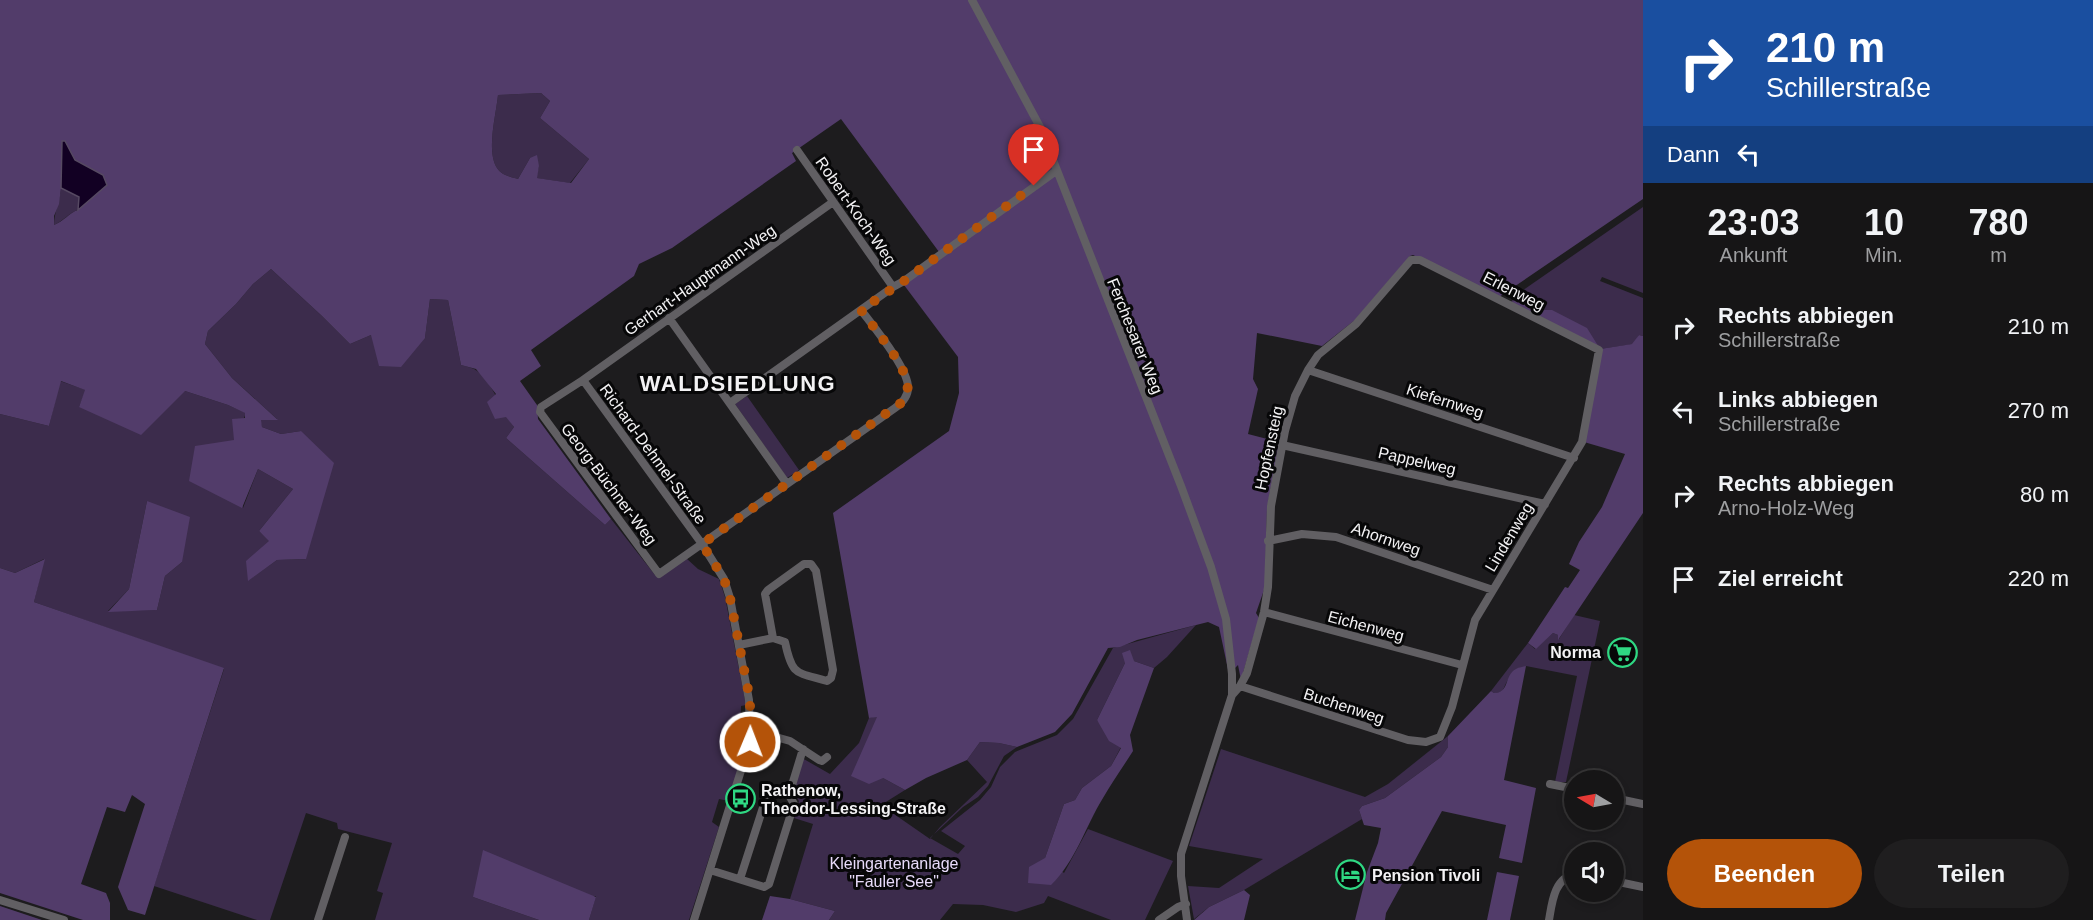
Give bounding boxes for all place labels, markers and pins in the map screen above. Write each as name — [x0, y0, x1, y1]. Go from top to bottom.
pin — [1008, 124, 1059, 186]
supermarket icon: Norma — [1606, 636, 1638, 668]
place label: Norma — [1550, 644, 1601, 661]
place label: Rathenow, Theodor-Lessing-Straße — [761, 782, 946, 817]
bus stop icon: Rathenow, Theodor-Lessing-Straße — [724, 783, 756, 815]
hotel icon: Pension Tivoli — [1335, 859, 1367, 891]
place label: Pension Tivoli — [1372, 867, 1480, 884]

